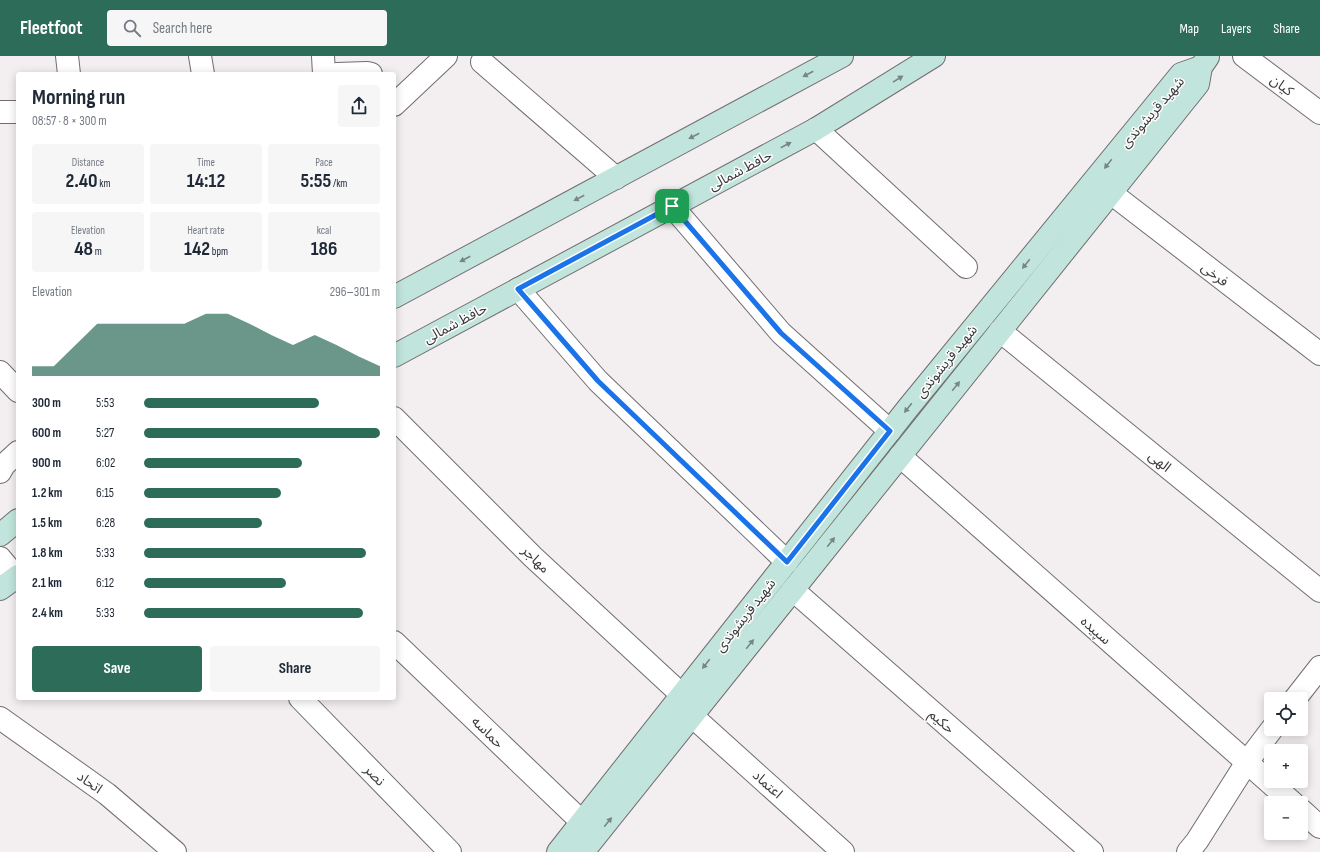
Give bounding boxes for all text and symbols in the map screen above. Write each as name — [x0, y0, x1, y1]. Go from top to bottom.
search box — [107, 10, 387, 46]
text: Fleetfoot — [20, 17, 83, 40]
icon: search — [121, 17, 143, 39]
text: Search here — [153, 19, 212, 38]
text: Map — [1179, 20, 1199, 37]
text: Layers — [1221, 20, 1251, 37]
text: Share — [1273, 20, 1300, 37]
one-way arrow — [802, 71, 814, 78]
street label: کیان — [1267, 71, 1297, 100]
street label: شهید قریشوندی — [1117, 73, 1188, 151]
one-way arrow — [892, 75, 904, 82]
text: Morning run — [32, 84, 125, 111]
button: share — [338, 85, 380, 127]
text: 08:57 · 8 × 300 m — [32, 113, 107, 129]
one-way arrow — [688, 133, 699, 139]
one-way arrow — [780, 142, 792, 148]
street label: حافظ شمالی — [706, 147, 775, 194]
text: Distance — [72, 156, 104, 169]
text: Time — [197, 156, 215, 169]
text: Pace — [315, 156, 333, 169]
one-way arrow — [1104, 158, 1112, 169]
text: 2.40 — [65, 169, 98, 193]
text: 14:12 — [187, 169, 225, 193]
text: 5:55 — [301, 169, 331, 193]
text: km — [98, 177, 111, 190]
text: /km — [331, 177, 347, 190]
pin — [655, 189, 689, 223]
one-way arrow — [573, 194, 585, 201]
icon: arrive — [661, 195, 683, 217]
text: Elevation — [71, 224, 105, 237]
text: Heart rate — [187, 224, 225, 237]
text: kcal — [317, 224, 331, 237]
text: 48 — [74, 237, 93, 261]
text: 142 — [184, 237, 210, 261]
text: 186 — [311, 237, 337, 261]
text: m — [93, 245, 102, 258]
text: bpm — [210, 245, 228, 258]
one-way arrow — [459, 256, 471, 263]
one-way arrow — [1021, 259, 1030, 270]
street label: فرخی — [1198, 259, 1232, 290]
text: Elevation — [32, 284, 72, 300]
text: 296–301 m — [330, 284, 380, 300]
street label: حافظ شمالی — [421, 300, 490, 347]
street label: شهید قریشوندی — [912, 321, 981, 401]
one-way arrow — [952, 380, 961, 391]
text: 300 m — [32, 395, 61, 411]
text: 5:53 — [96, 395, 114, 411]
one-way arrow — [903, 403, 912, 414]
text: 600 m — [32, 425, 61, 441]
text: 5:27 — [96, 425, 114, 441]
street label: الهی — [1145, 447, 1175, 476]
text: 900 m — [32, 455, 61, 471]
text: 6:02 — [96, 455, 115, 471]
text: 1.2 km — [32, 485, 62, 501]
text: 6:15 — [96, 485, 114, 501]
text: 1.5 km — [32, 515, 62, 531]
text: 6:28 — [96, 515, 115, 531]
one-way arrow — [827, 537, 836, 547]
street label: مهاجر — [517, 541, 553, 577]
text: 1.8 km — [32, 545, 63, 561]
text: 5:33 — [96, 545, 115, 561]
text: 2.1 km — [32, 575, 62, 591]
text: 6:12 — [96, 575, 114, 591]
street label: شهید قریشوندی — [711, 575, 779, 656]
text: 2.4 km — [32, 605, 63, 621]
text: 5:33 — [96, 605, 115, 621]
street label: سپیده — [1076, 613, 1114, 649]
one-way arrow — [746, 638, 755, 649]
button: Save — [32, 646, 202, 692]
button: Share — [210, 646, 380, 692]
one-way arrow — [702, 659, 710, 670]
map controls — [1264, 692, 1308, 840]
button: locate — [1264, 692, 1308, 736]
street label: حکیم — [924, 706, 958, 739]
street label: حماسه — [468, 713, 507, 752]
button: + — [1264, 744, 1308, 788]
street label: نصر — [360, 761, 389, 790]
street label: اعتماد — [749, 767, 786, 802]
street label: اتحاد — [74, 768, 106, 797]
button: − — [1264, 796, 1308, 840]
one-way arrow — [603, 816, 612, 827]

